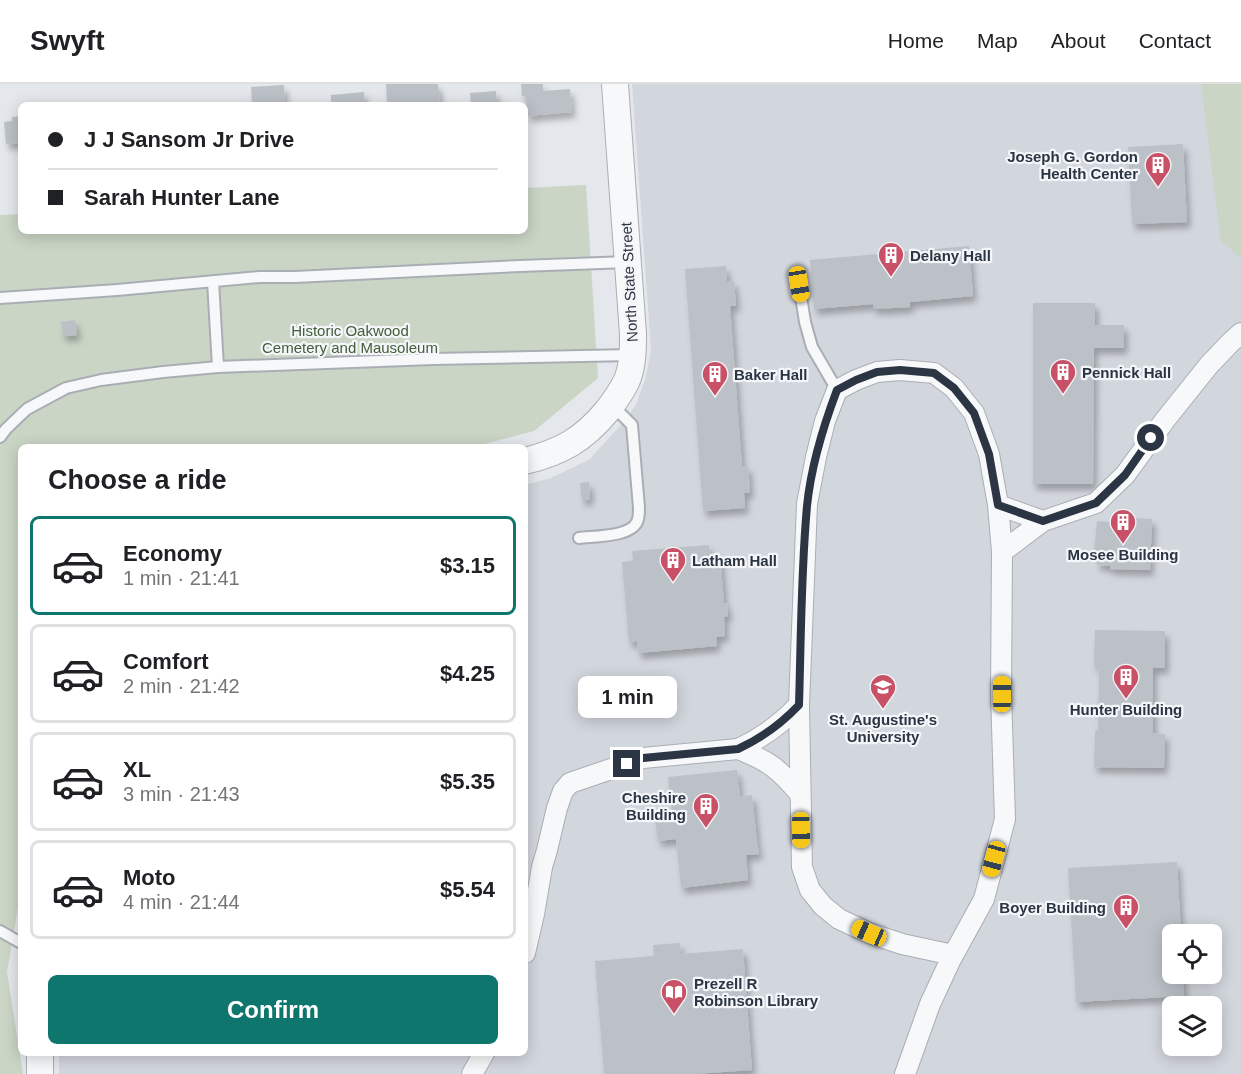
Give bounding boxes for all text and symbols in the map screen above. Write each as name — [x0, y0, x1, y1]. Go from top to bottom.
text: Swyft — [30, 25, 105, 56]
text: Home — [888, 29, 944, 52]
text: Map — [977, 29, 1018, 52]
text: About — [1051, 29, 1106, 52]
text: Contact — [1139, 29, 1211, 52]
text: J J Sansom Jr Drive — [84, 127, 294, 152]
place label: Joseph G. Gordon Health Center — [1007, 148, 1138, 182]
building icon: Joseph G. Gordon Health Center — [1143, 150, 1173, 188]
text: Sarah Hunter Lane — [84, 185, 280, 210]
street label: North State Street — [617, 221, 641, 342]
building icon: Delany Hall — [876, 240, 906, 278]
place label: Delany Hall — [910, 247, 991, 264]
car — [787, 265, 811, 303]
park label: Historic Oakwood Cemetery and Mausoleum — [262, 322, 438, 356]
building icon: Pennick Hall — [1048, 357, 1078, 395]
building icon: Baker Hall — [700, 359, 730, 397]
place label: Pennick Hall — [1082, 364, 1171, 381]
place label: Baker Hall — [734, 366, 807, 383]
route start — [1137, 424, 1164, 451]
text: Choose a ride — [48, 465, 227, 495]
building icon: Mosee Building — [1108, 507, 1138, 545]
icon: car — [51, 539, 105, 593]
text: Economy — [123, 541, 222, 566]
building icon: Latham Hall — [658, 545, 688, 583]
place label: Mosee Building — [1068, 546, 1178, 563]
place label: Latham Hall — [692, 552, 777, 569]
text: $3.15 — [440, 553, 495, 578]
text: 1 min · 21:41 — [123, 567, 240, 589]
icon: car — [51, 647, 105, 701]
text: Comfort — [123, 649, 209, 674]
text: $4.25 — [440, 661, 495, 686]
building icon: Hunter Building — [1111, 662, 1141, 700]
school or university icon: St. Augustine's University — [868, 672, 898, 710]
text: 2 min · 21:42 — [123, 675, 240, 697]
car — [993, 676, 1011, 712]
callout: 1 min — [578, 677, 676, 719]
text: 1 min — [601, 686, 654, 708]
place label: Hunter Building — [1070, 701, 1182, 718]
place label: St. Augustine's University — [829, 711, 937, 745]
route end — [613, 750, 640, 777]
icon: car — [51, 755, 105, 809]
text: XL — [123, 757, 151, 782]
text: $5.35 — [440, 769, 495, 794]
text: 3 min · 21:43 — [123, 783, 240, 805]
place label: Cheshire Building — [622, 789, 686, 823]
building icon: Cheshire Building — [691, 791, 721, 829]
car — [792, 812, 810, 848]
car — [981, 839, 1007, 879]
icon: car — [51, 863, 105, 917]
text: Moto — [123, 865, 176, 890]
text: $5.54 — [440, 877, 495, 902]
text: 4 min · 21:44 — [123, 891, 240, 913]
building icon: Boyer Building — [1111, 892, 1141, 930]
place label: Boyer Building — [999, 899, 1106, 916]
car — [849, 917, 889, 949]
map controls — [1162, 924, 1222, 1056]
button: locate — [1162, 924, 1222, 984]
button: Confirm — [48, 975, 498, 1044]
place label: Prezell R Robinson Library — [694, 975, 819, 1009]
library icon: Prezell R Robinson Library — [659, 977, 689, 1015]
button: layers — [1162, 996, 1222, 1056]

